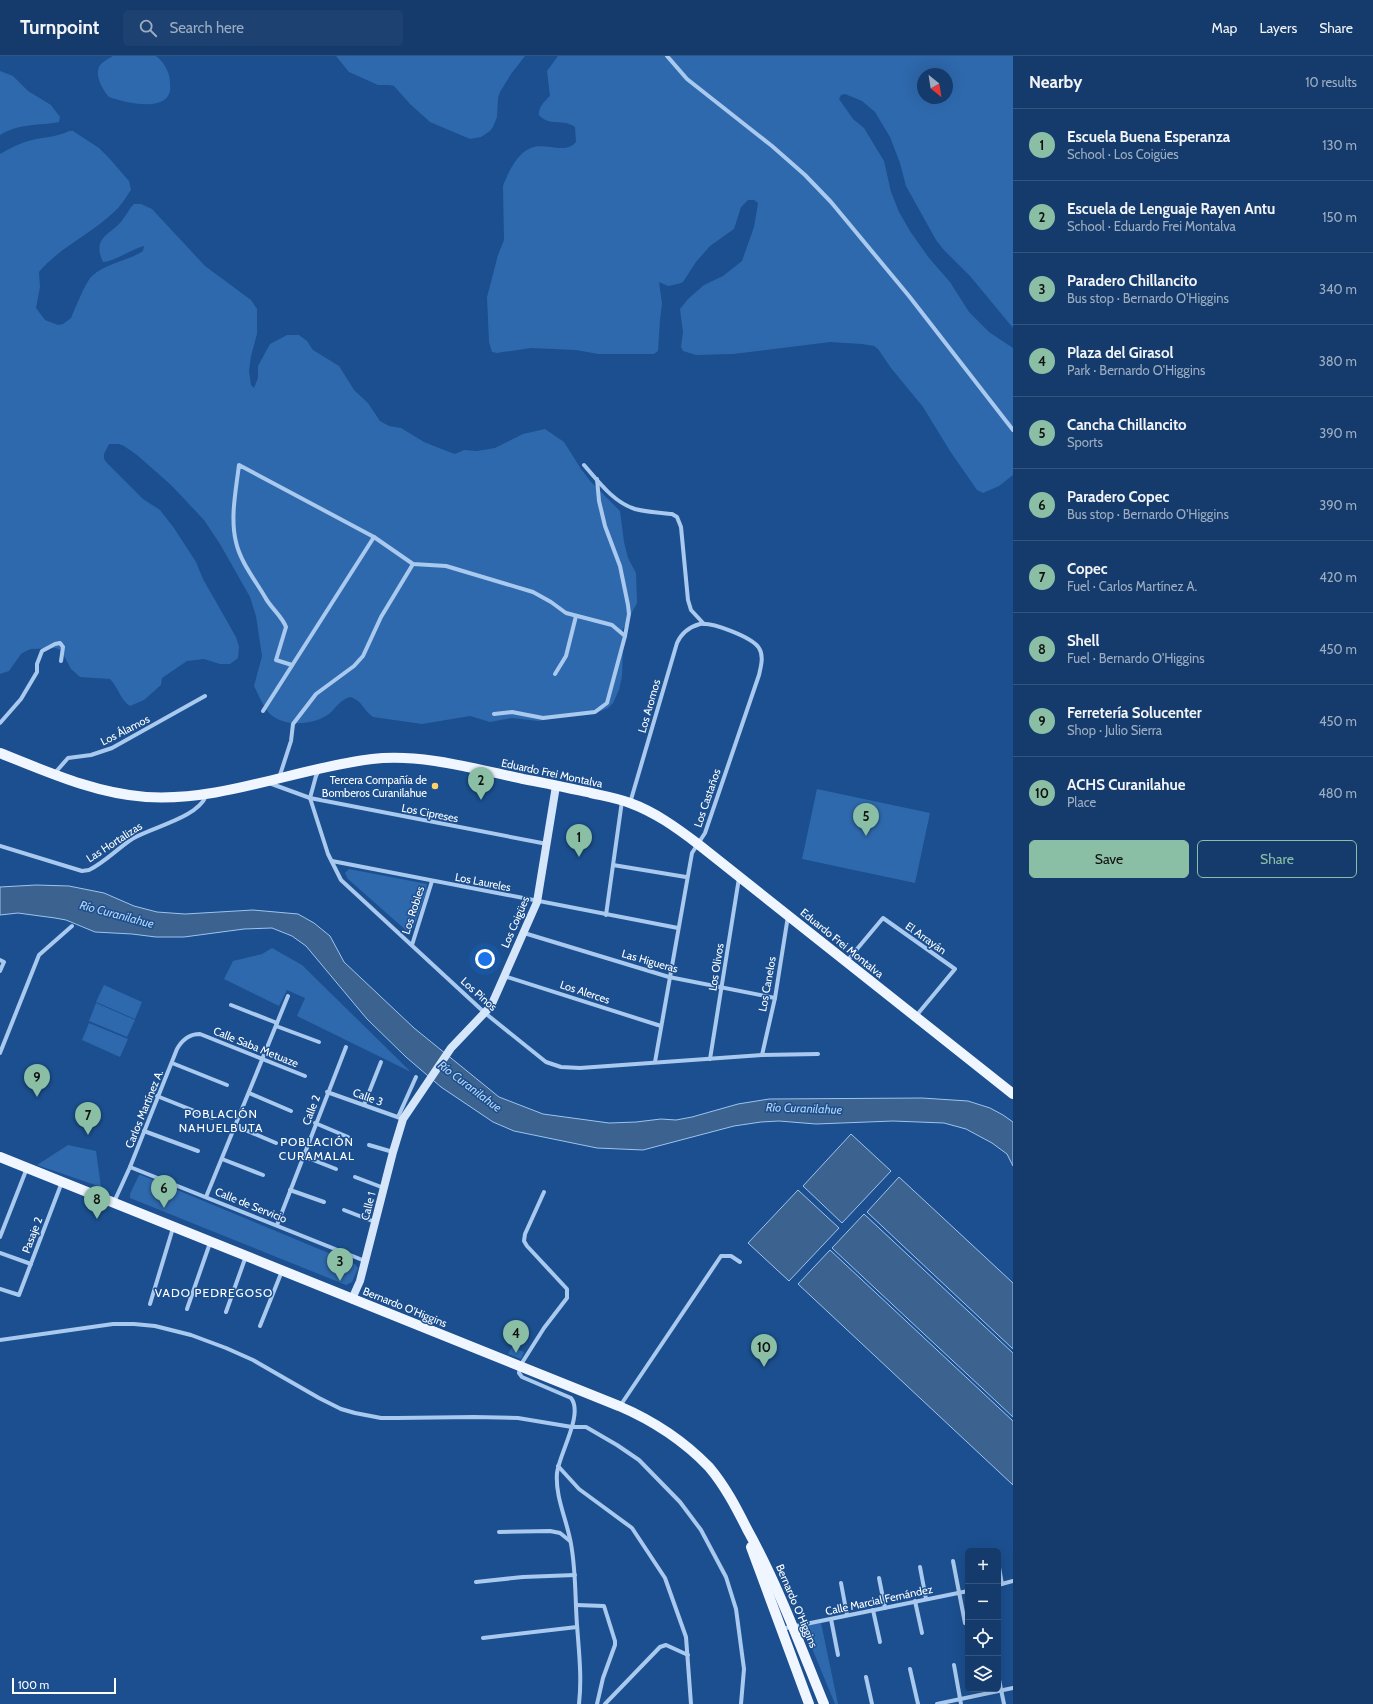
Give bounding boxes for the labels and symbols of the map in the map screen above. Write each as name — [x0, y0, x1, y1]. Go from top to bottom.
north arrow — [917, 68, 953, 104]
street label: Los Aromos — [635, 677, 663, 734]
street label: Los Álamos — [98, 711, 152, 748]
street label: Eduardo Frei Montalva — [500, 755, 605, 791]
pin: 2 — [468, 767, 494, 800]
street label: Los Castaños — [690, 767, 724, 829]
place label: Tercera Compañía de Bomberos Curanilahue — [322, 773, 427, 800]
marker: Tercera Compañía de Bomberos Curanilahue — [430, 781, 440, 791]
street label: Los Cipreses — [400, 801, 460, 825]
pin: 5 — [853, 803, 879, 836]
street label: Las Hortalizas — [83, 818, 145, 865]
pin: 1 — [566, 824, 592, 857]
street label: Los Laureles — [454, 870, 513, 894]
street label: Los Robles — [399, 884, 427, 936]
street label: Los Coigües — [498, 894, 532, 950]
water label: Río Curanilahue — [78, 897, 156, 931]
street label: Eduardo Frei Montalva — [798, 905, 887, 981]
street label: El Arrayán — [903, 919, 949, 957]
street label: Los Olivos — [705, 942, 727, 992]
street label: Las Higueras — [620, 946, 680, 976]
your location — [475, 949, 495, 969]
street label: Los Canelos — [755, 955, 779, 1013]
street label: Los Pinos — [458, 974, 500, 1014]
street label: Los Alerces — [558, 977, 612, 1007]
street label: Calle Saba Metuaze — [211, 1024, 301, 1071]
water label: Río Curanilahue — [435, 1057, 505, 1115]
pin: 9 — [24, 1064, 50, 1097]
street label: Carlos Martínez A. — [122, 1068, 166, 1150]
street label: Calle 3 — [351, 1085, 385, 1109]
street label: Calle 2 — [299, 1093, 323, 1127]
water label: Río Curanilahue — [766, 1099, 843, 1117]
pin: 7 — [75, 1102, 101, 1135]
district label: POBLACIÓN NAHUELBUTA — [179, 1106, 263, 1135]
district label: POBLACIÓN CURAMALAL — [279, 1134, 355, 1163]
pin: 6 — [151, 1175, 177, 1208]
street label: Calle de Servicio — [213, 1184, 289, 1226]
pin: 8 — [84, 1186, 110, 1219]
street label: Calle 1 — [357, 1190, 379, 1222]
street label: Pasaje 2 — [19, 1215, 45, 1255]
pin: 3 — [327, 1248, 353, 1281]
street label: Bernardo O'Higgins — [361, 1284, 450, 1330]
district label: VADO PEDREGOSO — [155, 1285, 273, 1300]
pin: 4 — [503, 1320, 529, 1353]
pin: 10 — [751, 1334, 777, 1367]
street label: Bernardo O'Higgins — [773, 1562, 821, 1650]
street label: Calle Marcial Fernández — [824, 1582, 934, 1618]
scale bar — [12, 1676, 116, 1695]

